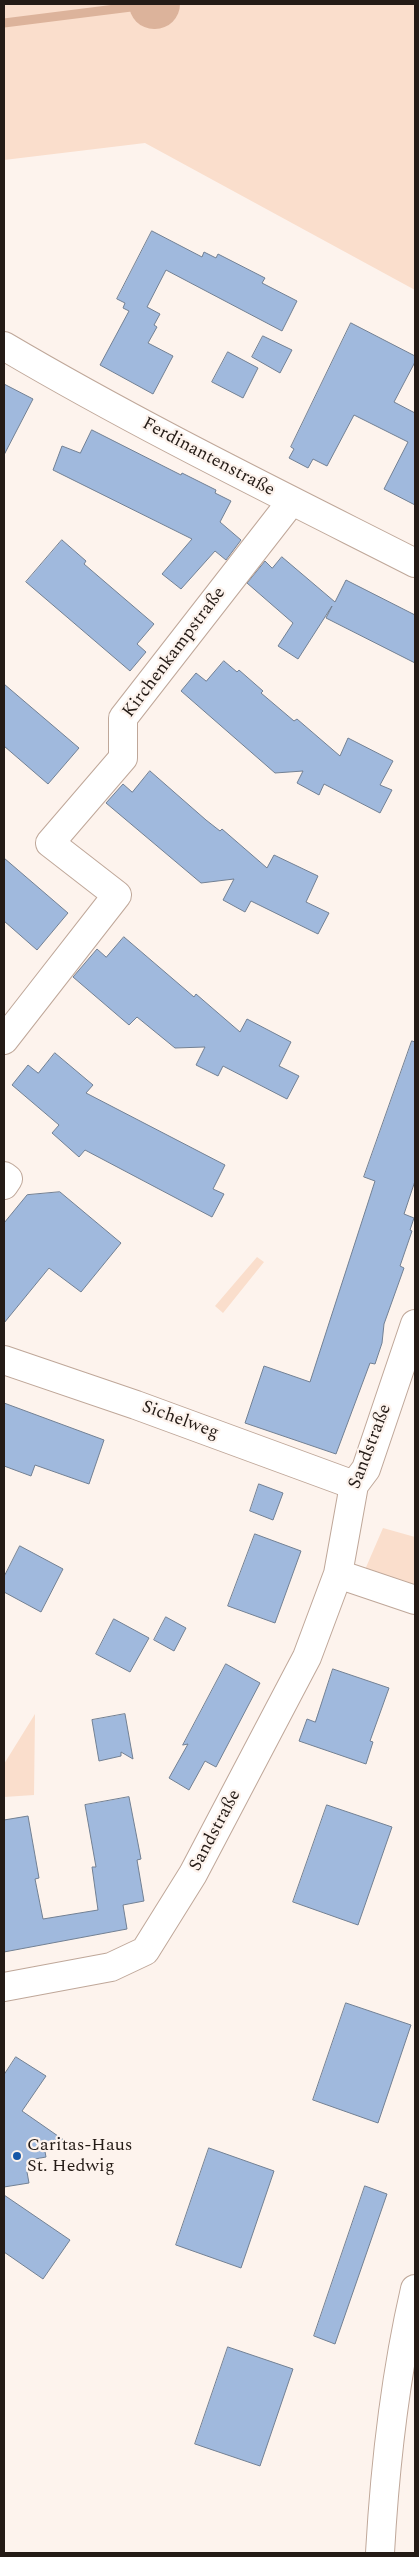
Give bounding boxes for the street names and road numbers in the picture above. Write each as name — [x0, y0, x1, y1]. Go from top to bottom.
street label: Ferdinantenstraße — [138, 414, 278, 502]
street label: Kirchenkampstraße — [119, 583, 231, 723]
street label: Sichelweg — [139, 1397, 221, 1445]
street label: Sandstraße — [345, 1402, 397, 1492]
street label: Sandstraße — [186, 1787, 246, 1875]

